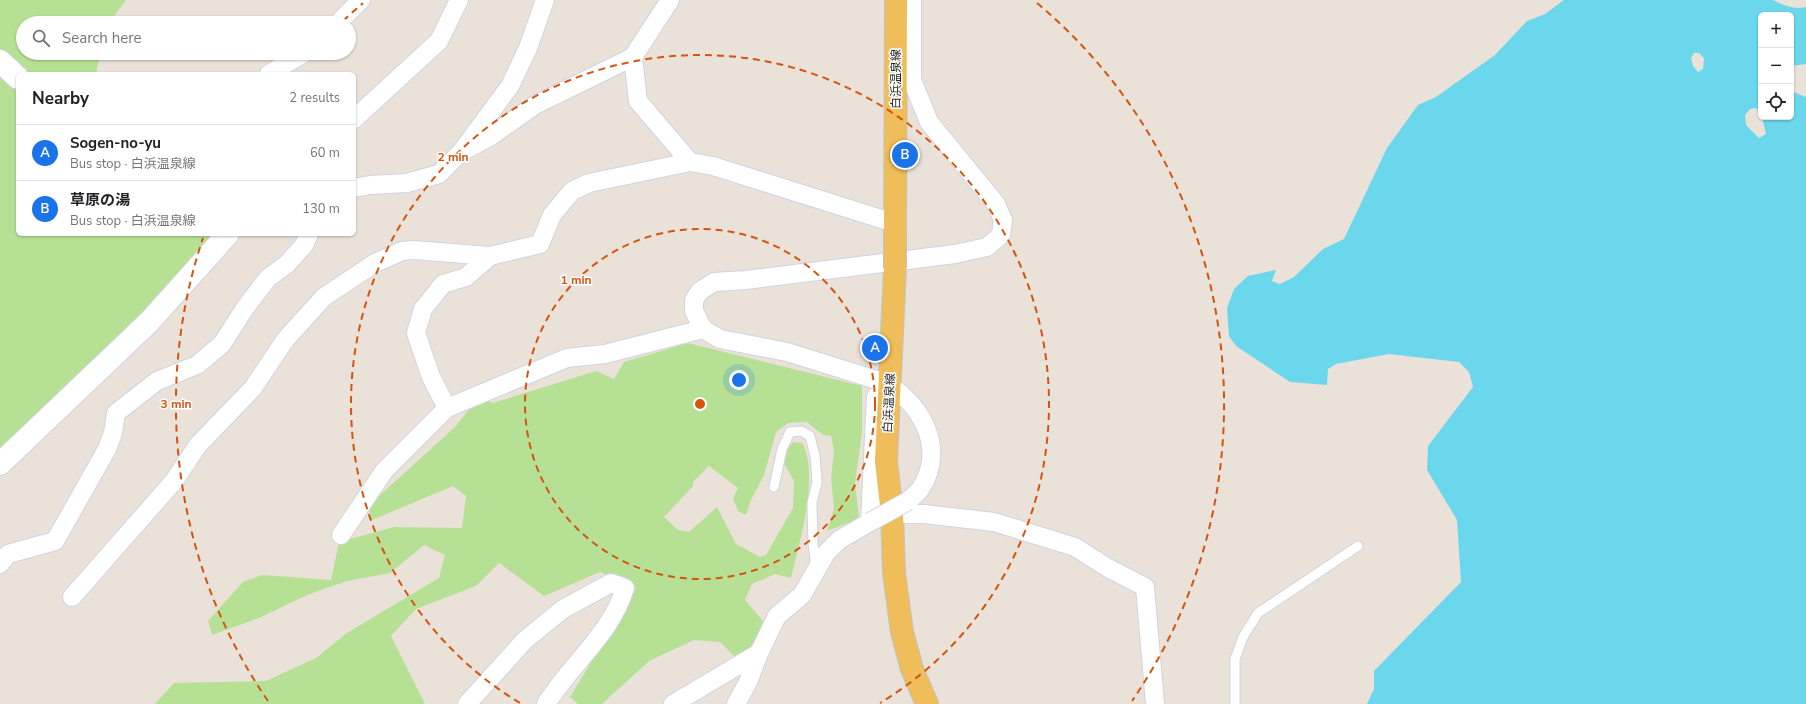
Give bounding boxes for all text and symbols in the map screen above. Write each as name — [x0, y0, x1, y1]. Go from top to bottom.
map controls — [1758, 12, 1794, 120]
button: + — [1758, 12, 1794, 48]
search box — [16, 16, 356, 60]
icon: search — [30, 27, 52, 49]
text: Search here — [62, 28, 142, 48]
button: − — [1758, 48, 1794, 84]
street label: 白浜温泉線 — [888, 49, 904, 109]
button: locate — [1758, 84, 1794, 120]
text: Nearby — [32, 87, 89, 110]
text: 2 results — [289, 89, 340, 107]
text: Sogen-no-yu — [70, 133, 161, 153]
pin: B — [892, 140, 918, 170]
text: A — [40, 144, 50, 162]
text: 60 m — [310, 144, 340, 162]
text: 2 min — [437, 149, 469, 165]
text: Bus stop · 白浜温泉線 — [70, 155, 196, 173]
text: 草原の湯 — [70, 190, 130, 210]
text: B — [41, 200, 49, 218]
text: 130 m — [302, 200, 340, 218]
text: Bus stop · 白浜温泉線 — [70, 212, 196, 230]
text: 1 min — [560, 272, 592, 288]
pin: A — [862, 333, 888, 363]
your location — [729, 370, 749, 390]
street label: 白浜温泉線 — [879, 373, 899, 433]
text: 3 min — [160, 396, 192, 412]
centre of rings — [693, 397, 707, 411]

